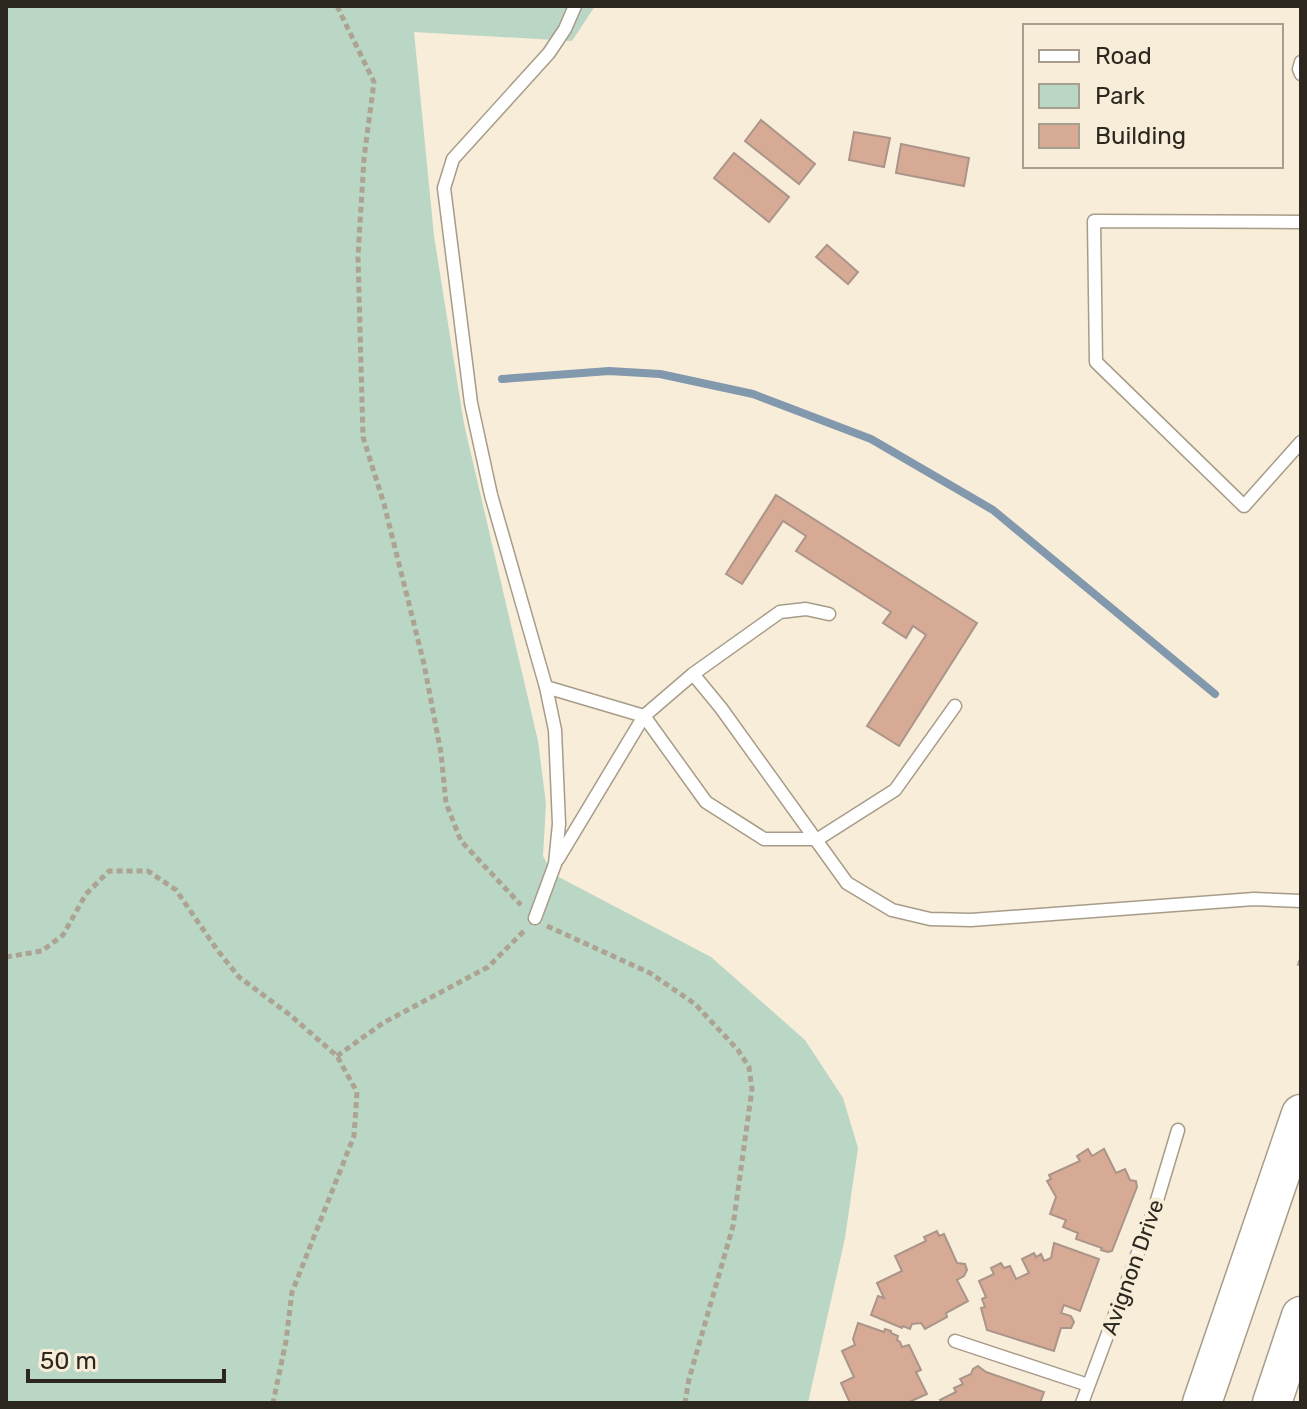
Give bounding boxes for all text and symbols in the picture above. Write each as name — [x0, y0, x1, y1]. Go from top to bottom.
legend — [1023, 24, 1283, 168]
text: Road — [1095, 42, 1152, 70]
text: Park — [1095, 82, 1146, 110]
text: Building — [1095, 122, 1186, 150]
street label: Avignon Drive — [1095, 1196, 1169, 1339]
scale bar — [28, 1333, 224, 1383]
text: 50 m — [40, 1347, 97, 1375]

